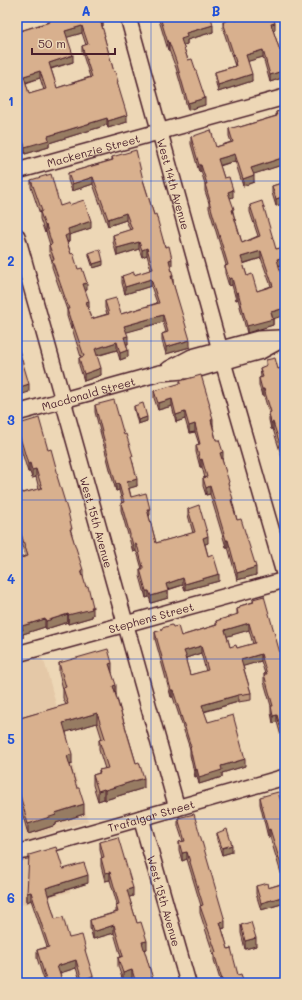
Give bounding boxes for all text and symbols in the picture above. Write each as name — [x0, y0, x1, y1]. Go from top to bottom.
text: A — [81, 2, 91, 19]
text: B — [212, 2, 221, 19]
scale bar — [32, 30, 115, 56]
text: 50 m — [38, 35, 66, 51]
text: 1 — [8, 92, 14, 109]
street label: Mackenzie Street — [45, 130, 141, 170]
street label: West 14th Avenue — [154, 136, 194, 231]
text: 2 — [7, 252, 15, 269]
street label: Macdonald Street — [40, 373, 137, 413]
text: 3 — [7, 411, 15, 428]
street label: West 15th Avenue — [77, 475, 117, 570]
text: 4 — [7, 570, 15, 587]
street label: Stephens Street — [107, 598, 195, 636]
text: 5 — [7, 730, 15, 747]
street label: Trafalgar Street — [106, 796, 196, 835]
street label: West 15th Avenue — [144, 853, 185, 948]
text: 6 — [7, 889, 15, 906]

